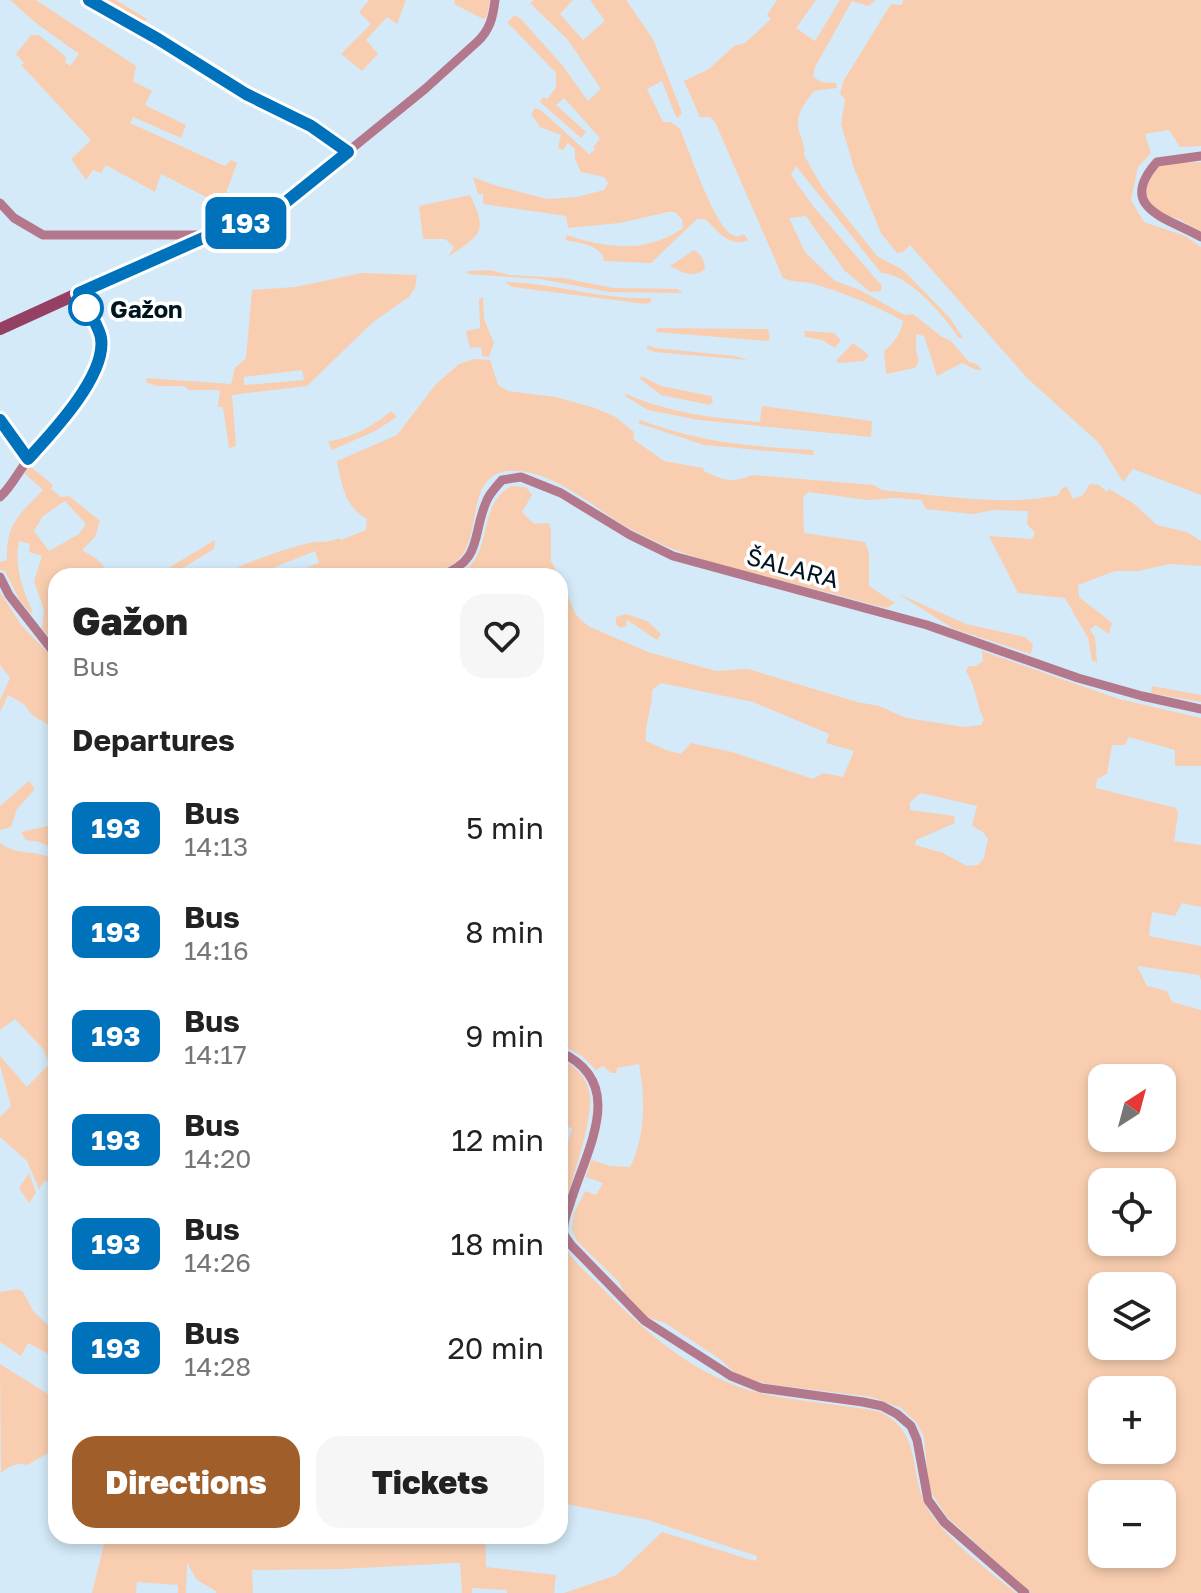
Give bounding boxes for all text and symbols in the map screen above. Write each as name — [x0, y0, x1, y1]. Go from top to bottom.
line badge: 193 — [200, 197, 292, 249]
text: 193 — [221, 206, 271, 239]
marker: Gažon — [69, 291, 103, 325]
place label: Gažon — [110, 294, 183, 323]
street label: ŠALARA — [744, 541, 842, 593]
button: heart — [460, 594, 544, 678]
text: Gažon — [72, 598, 188, 643]
text: Bus — [72, 651, 119, 682]
text: Departures — [72, 722, 235, 758]
text: Bus — [184, 795, 240, 831]
text: 5 min — [466, 810, 544, 846]
text: 193 — [91, 811, 141, 844]
text: 14:13 — [184, 831, 248, 862]
text: Bus — [184, 899, 240, 935]
text: 8 min — [465, 914, 544, 950]
text: 193 — [91, 915, 141, 948]
text: 14:16 — [184, 935, 249, 966]
text: Bus — [184, 1003, 240, 1039]
text: 9 min — [465, 1018, 544, 1054]
text: 193 — [91, 1019, 141, 1052]
text: 14:17 — [184, 1039, 247, 1070]
north arrow — [1088, 1064, 1176, 1152]
map controls — [1088, 1064, 1176, 1568]
text: Bus — [184, 1107, 240, 1143]
text: 12 min — [452, 1122, 544, 1158]
text: 193 — [91, 1123, 141, 1156]
text: 14:20 — [184, 1143, 251, 1174]
button: locate — [1088, 1168, 1176, 1256]
text: Bus — [184, 1211, 240, 1247]
text: 18 min — [451, 1226, 544, 1262]
text: 193 — [91, 1227, 141, 1260]
text: 14:26 — [184, 1247, 251, 1278]
button: layers — [1088, 1272, 1176, 1360]
text: Bus — [184, 1315, 240, 1351]
text: 20 min — [447, 1330, 544, 1366]
text: 193 — [91, 1331, 141, 1364]
text: 14:28 — [184, 1351, 251, 1382]
button: + — [1088, 1376, 1176, 1464]
button: Directions — [72, 1436, 300, 1528]
button: Tickets — [316, 1436, 544, 1528]
button: − — [1088, 1480, 1176, 1568]

